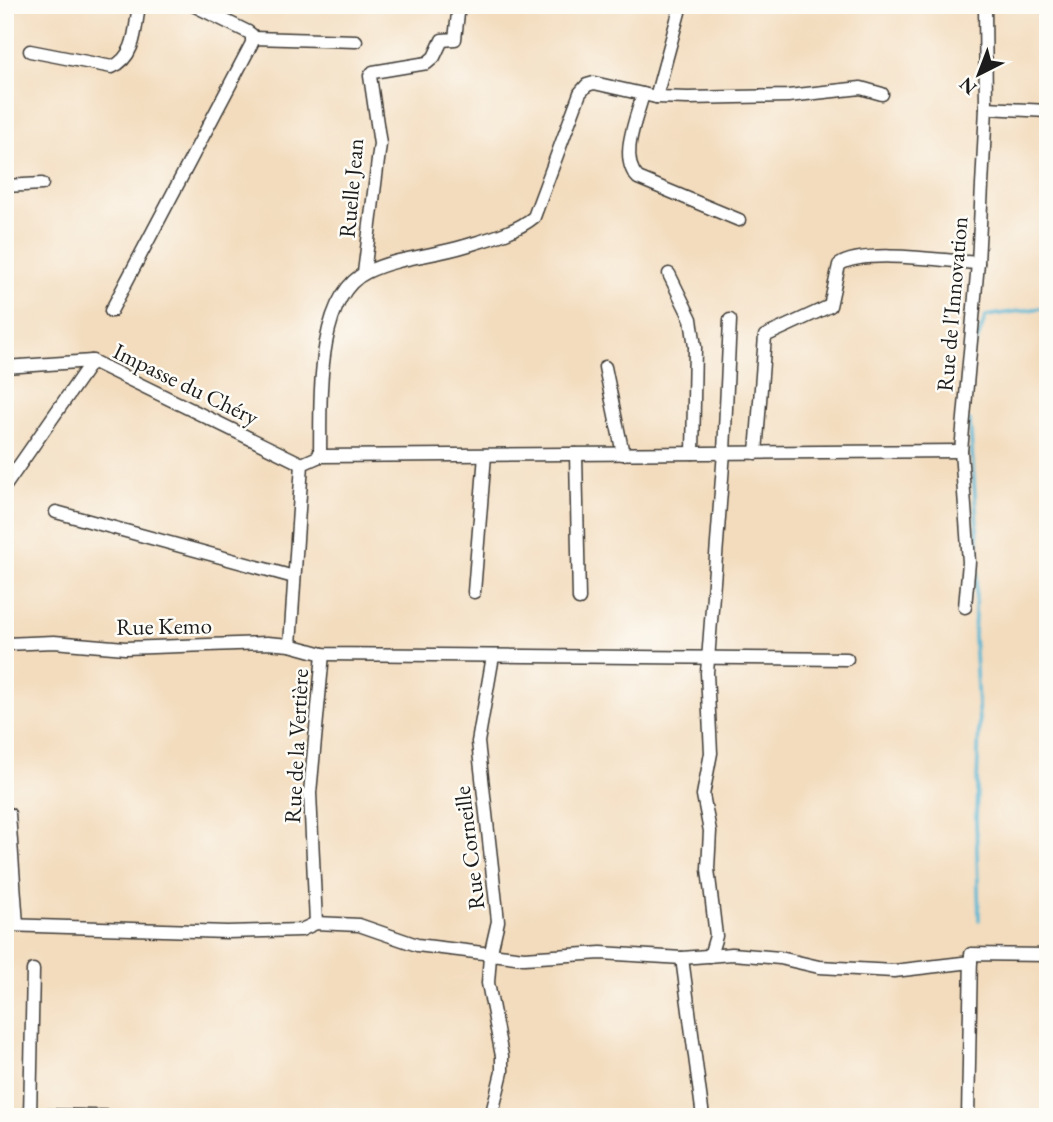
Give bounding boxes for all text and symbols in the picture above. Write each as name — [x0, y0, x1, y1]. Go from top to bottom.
north arrow — [944, 38, 1014, 108]
text: N — [953, 71, 982, 101]
street label: Ruelle Jean — [332, 137, 370, 239]
street label: Rue de l'Innovation — [929, 215, 975, 393]
street label: Impasse du Chéry — [108, 336, 264, 433]
street label: Rue Kemo — [116, 610, 212, 642]
street label: Rue de la Vertière — [277, 668, 315, 824]
street label: Rue Corneille — [447, 784, 491, 911]

